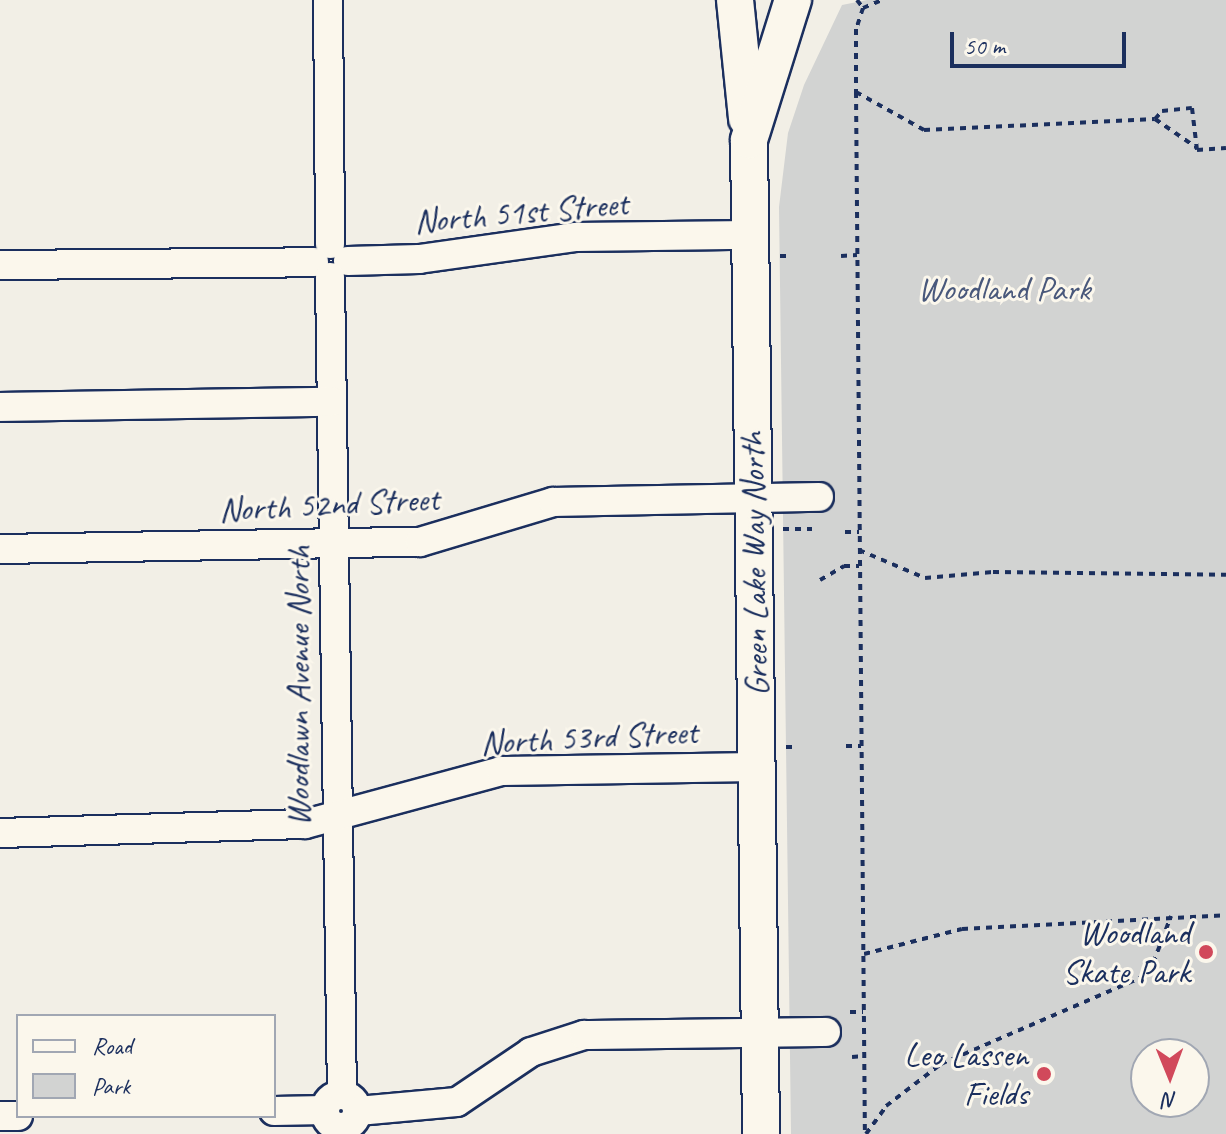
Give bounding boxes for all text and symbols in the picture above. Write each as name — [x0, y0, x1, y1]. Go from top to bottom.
scale bar — [954, 16, 1130, 66]
text: 50 m — [964, 31, 1005, 61]
street label: North 51st Street — [412, 182, 630, 242]
park label: Woodland Park — [918, 269, 1090, 309]
street label: Green Lake Way North — [731, 431, 777, 697]
street label: North 52nd Street — [218, 478, 440, 530]
street label: Woodlawn Avenue North — [278, 546, 318, 826]
street label: North 53rd Street — [479, 711, 699, 763]
place label: Woodland Skate Park — [1061, 912, 1190, 992]
marker: Woodland Skate Park — [1197, 943, 1215, 961]
legend — [16, 1014, 276, 1118]
text: Road — [92, 1031, 132, 1061]
place label: Leo Lassen Fields — [903, 1034, 1028, 1114]
north arrow — [1130, 1038, 1210, 1118]
marker: Leo Lassen Fields — [1035, 1065, 1053, 1083]
text: Park — [92, 1071, 130, 1101]
text: N — [1163, 1086, 1177, 1114]

